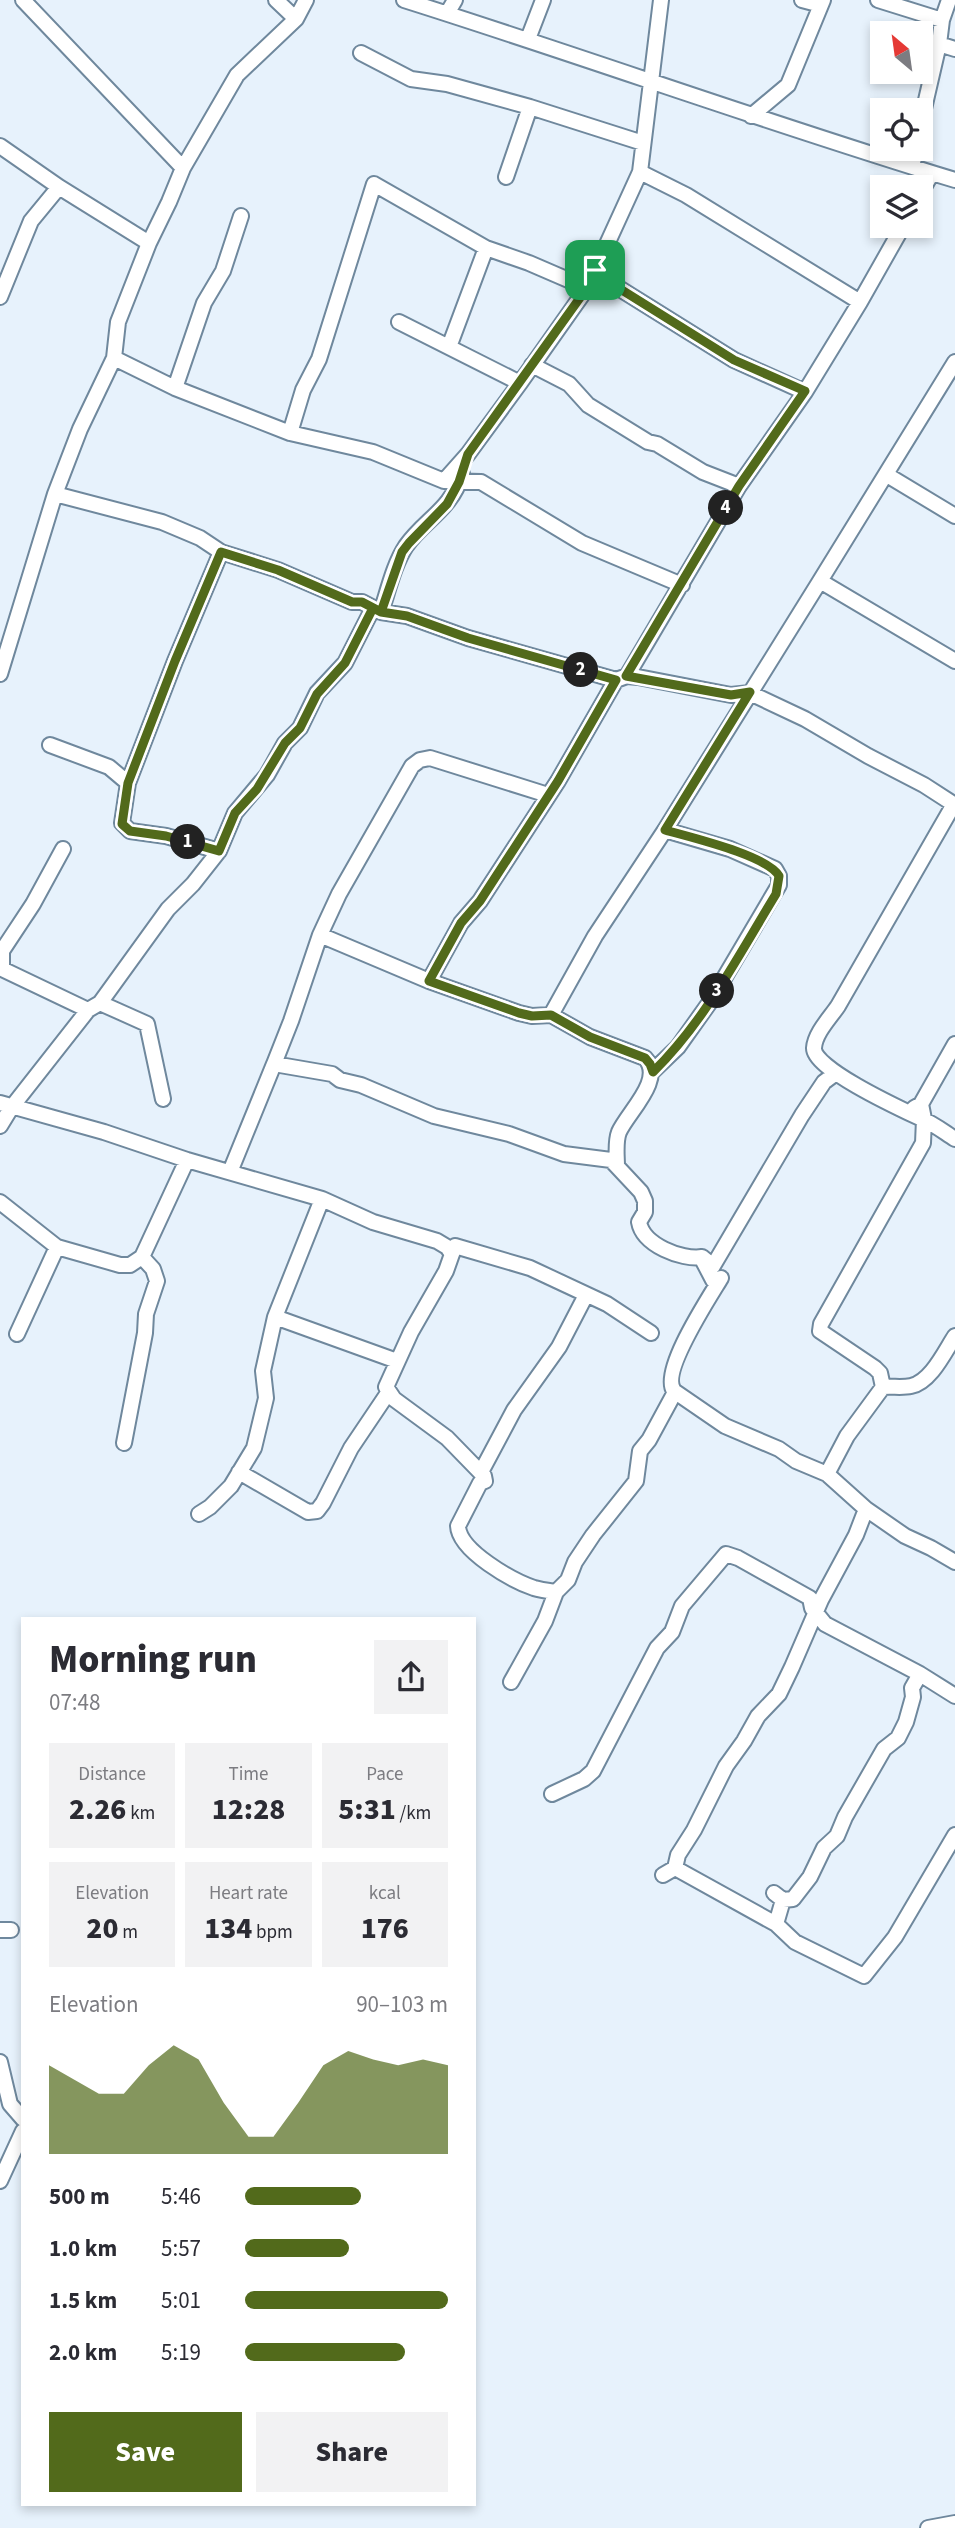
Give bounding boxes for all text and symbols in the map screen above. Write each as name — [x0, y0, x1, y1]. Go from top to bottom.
north arrow — [870, 21, 933, 84]
map controls — [870, 21, 933, 238]
button: locate — [870, 98, 933, 161]
button: layers — [870, 175, 933, 238]
pin — [565, 240, 625, 300]
icon: arrive — [576, 251, 614, 289]
pin: 4 — [708, 490, 744, 526]
text: 4 — [720, 494, 731, 521]
pin: 2 — [564, 652, 598, 688]
text: 2 — [575, 656, 586, 683]
pin: 1 — [170, 824, 206, 860]
text: 1 — [182, 828, 193, 855]
pin: 3 — [700, 974, 734, 1009]
text: 3 — [711, 977, 722, 1004]
text: Morning run — [49, 1633, 257, 1687]
button: share — [374, 1640, 448, 1714]
text: 07:48 — [49, 1686, 100, 1719]
text: Distance — [78, 1761, 146, 1788]
text: Time — [228, 1761, 269, 1788]
text: Pace — [366, 1761, 403, 1788]
text: 2.26 — [69, 1788, 126, 1831]
text: 12:28 — [212, 1788, 285, 1831]
text: 5:31 — [338, 1788, 396, 1831]
text: km — [126, 1800, 155, 1827]
text: /km — [396, 1800, 431, 1827]
text: Elevation — [75, 1880, 149, 1907]
text: Heart rate — [209, 1880, 288, 1907]
text: kcal — [369, 1880, 401, 1907]
text: 20 — [86, 1907, 118, 1950]
text: 134 — [204, 1907, 252, 1950]
text: 176 — [361, 1907, 409, 1950]
text: m — [118, 1919, 138, 1946]
text: bpm — [252, 1919, 293, 1946]
text: Elevation — [49, 1988, 139, 2021]
text: 90–103 m — [356, 1988, 448, 2021]
text: 500 m — [49, 2180, 110, 2213]
text: 5:46 — [161, 2180, 201, 2213]
text: 1.0 km — [49, 2232, 117, 2265]
text: 5:57 — [161, 2232, 201, 2265]
text: 1.5 km — [49, 2284, 117, 2317]
text: 5:01 — [161, 2284, 201, 2317]
text: 2.0 km — [49, 2336, 117, 2369]
text: 5:19 — [161, 2336, 201, 2369]
button: Save — [49, 2412, 242, 2492]
button: Share — [256, 2412, 448, 2492]

